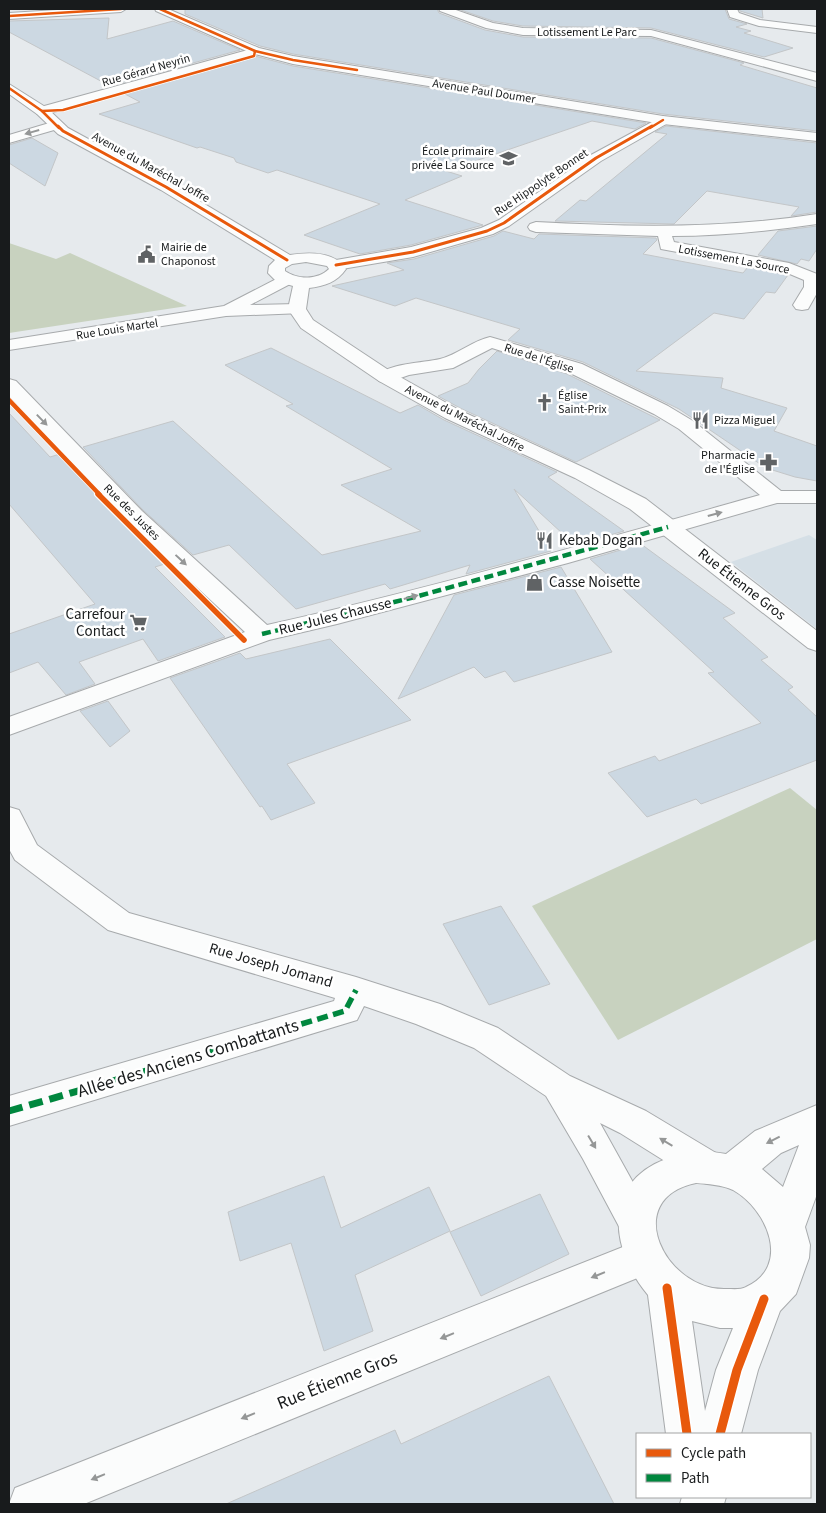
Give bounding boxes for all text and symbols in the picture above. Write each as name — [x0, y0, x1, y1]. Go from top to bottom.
street label: Lotissement Le Parc — [537, 24, 637, 41]
street label: Rue Gérard Neyrin — [100, 50, 192, 91]
street label: Avenue Paul Doumer — [431, 75, 538, 108]
one-way arrow — [25, 128, 40, 136]
street label: Avenue du Maréchal Joffre — [89, 128, 213, 207]
place label: École primaire privée La Source — [411, 143, 494, 174]
street label: Rue Hippolyte Bonnet — [491, 145, 592, 220]
school or university icon: École primaire privée La Source — [498, 148, 518, 168]
place label: Mairie de Chaponost — [161, 239, 215, 270]
street label: Lotissement La Source — [677, 240, 791, 279]
public building icon: Mairie de Chaponost — [137, 244, 157, 264]
street label: Rue Louis Martel — [75, 315, 159, 344]
street label: Rue de l'Église — [502, 339, 576, 378]
street label: Avenue du Maréchal Joffre — [402, 381, 528, 456]
place label: Église Saint-Prix — [558, 387, 607, 418]
church icon: Église Saint-Prix — [534, 392, 554, 412]
restaurant icon: Pizza Miguel — [690, 410, 710, 430]
place label: Pizza Miguel — [714, 412, 775, 429]
one-way arrow — [36, 414, 48, 426]
place label: Pharmacie de l'Église — [701, 447, 755, 478]
pharmacy icon: Pharmacie de l'Église — [759, 452, 779, 472]
street label: Rue des Justes — [100, 480, 164, 544]
one-way arrow — [707, 510, 722, 518]
restaurant icon: Kebab Dogan — [535, 530, 555, 550]
place label: Kebab Dogan — [559, 530, 642, 551]
street label: Rue Étienne Gros — [693, 543, 790, 625]
one-way arrow — [175, 554, 187, 566]
shop icon: Casse Noisette — [525, 572, 545, 592]
place label: Casse Noisette — [549, 572, 640, 593]
street label: Rue Jules Chausse — [277, 592, 394, 641]
one-way arrow — [403, 593, 418, 601]
place label: Carrefour Contact — [65, 604, 126, 642]
supermarket icon: Carrefour Contact — [129, 613, 149, 633]
street label: Rue Joseph Jomand — [207, 938, 335, 993]
street label: Allée des Anciens Combattants — [75, 1013, 302, 1104]
one-way arrow — [588, 1136, 597, 1149]
one-way arrow — [766, 1136, 780, 1144]
one-way arrow — [660, 1138, 673, 1147]
one-way arrow — [591, 1271, 605, 1279]
one-way arrow — [440, 1332, 455, 1340]
street label: Rue Étienne Gros — [273, 1345, 401, 1416]
one-way arrow — [241, 1413, 255, 1421]
legend — [636, 1433, 811, 1498]
text: Cycle path — [681, 1443, 746, 1464]
text: Path — [681, 1468, 709, 1489]
one-way arrow — [90, 1474, 105, 1482]

